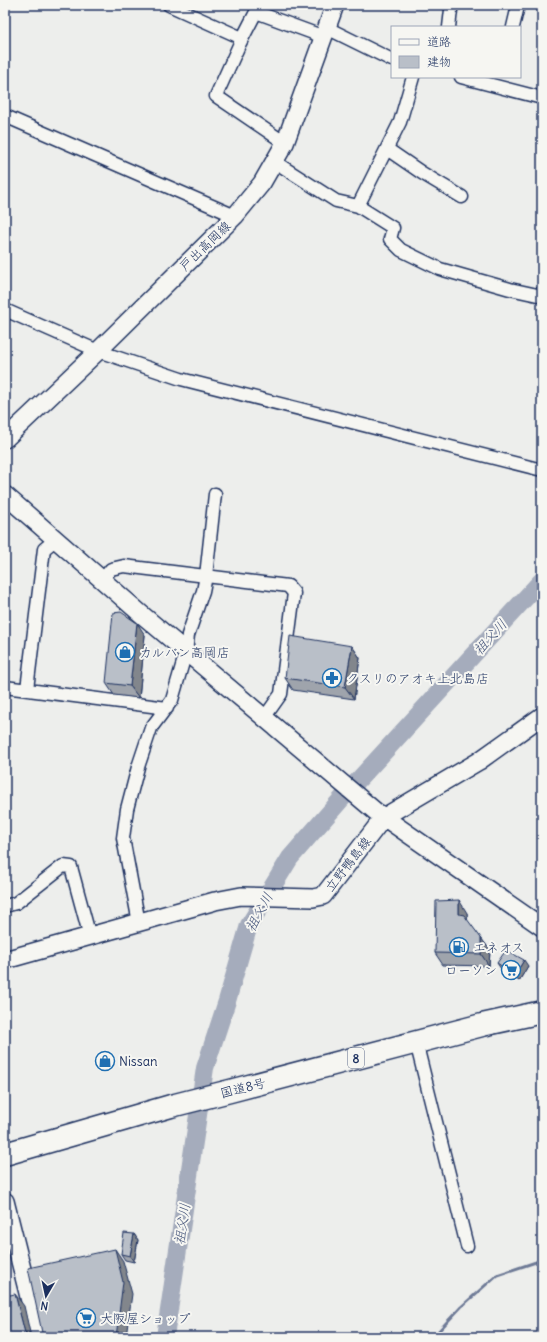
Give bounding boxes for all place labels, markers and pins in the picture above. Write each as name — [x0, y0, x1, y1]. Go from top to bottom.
shop icon: カルバン高岡店 — [114, 641, 136, 663]
place label: カルバン高岡店 — [139, 644, 229, 661]
pharmacy icon: クスリのアオキ上北島店 — [321, 667, 343, 689]
place label: クスリのアオキ上北島店 — [346, 670, 489, 687]
fuel station icon: エネオス — [448, 936, 470, 958]
place label: エネオス — [473, 939, 524, 956]
supermarket icon: ローソン — [500, 959, 522, 981]
place label: ローソン — [445, 962, 497, 979]
shop icon: Nissan — [94, 1050, 116, 1072]
place label: Nissan — [119, 1053, 158, 1070]
supermarket icon: 大阪屋ショップ — [75, 1307, 97, 1329]
place label: 大阪屋ショップ — [100, 1310, 190, 1327]

